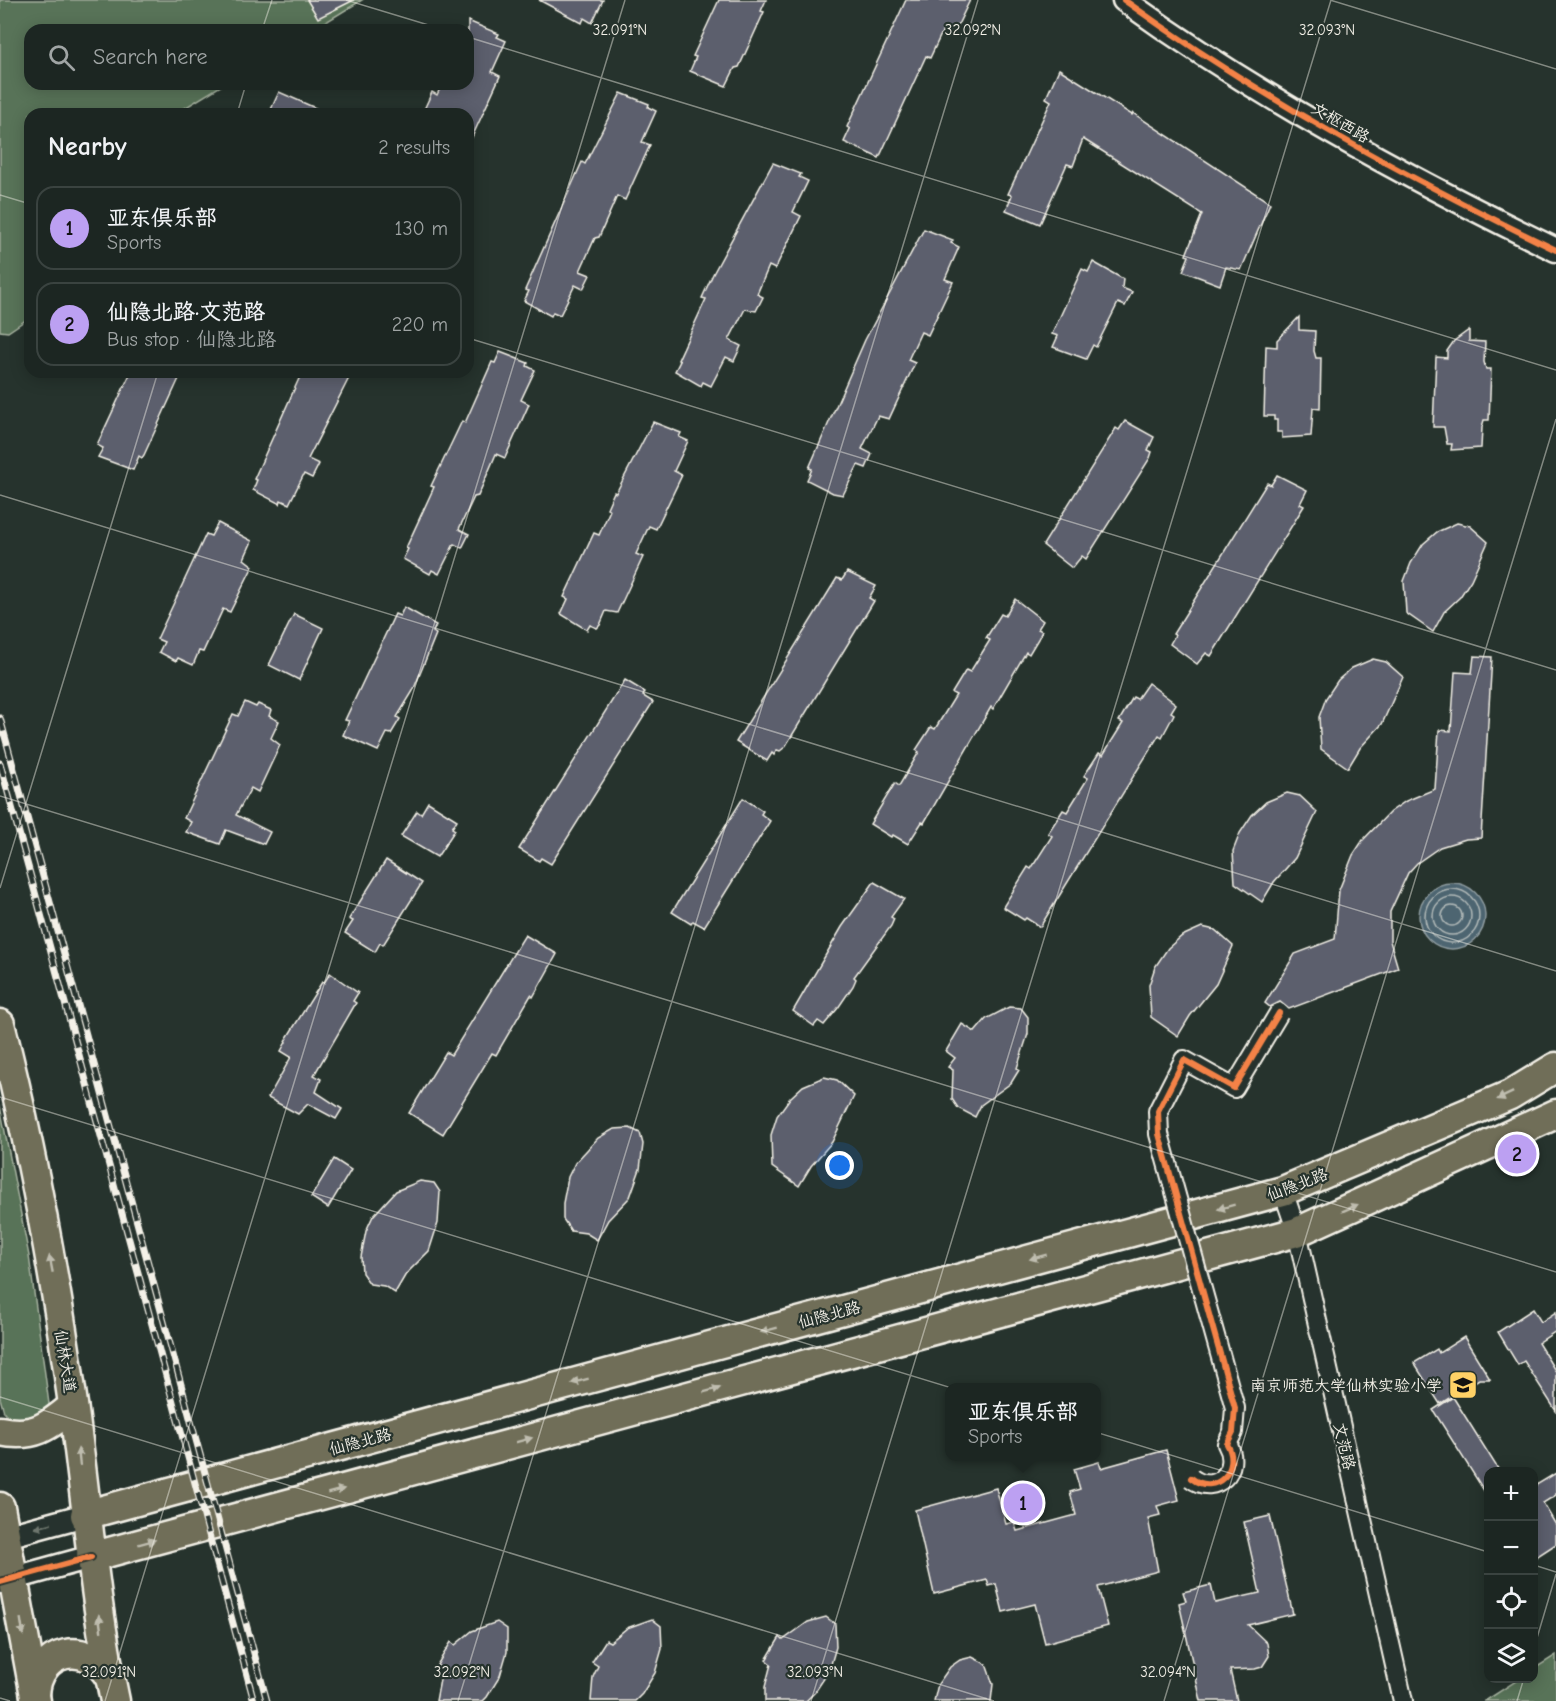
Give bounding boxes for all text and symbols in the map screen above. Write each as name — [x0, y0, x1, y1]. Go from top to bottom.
text: 32.091°N — [593, 21, 647, 39]
text: 32.092°N — [945, 21, 1001, 39]
text: 32.093°N — [1299, 21, 1355, 39]
search box — [24, 24, 474, 90]
icon: search — [45, 41, 78, 74]
text: Search here — [93, 44, 208, 70]
street label: 文枢西路 — [1308, 99, 1373, 147]
text: Nearby — [48, 132, 127, 162]
text: 2 results — [378, 136, 450, 159]
text: 亚东俱乐部 — [107, 205, 217, 231]
text: 1 — [66, 217, 73, 240]
text: 130 m — [395, 217, 448, 240]
text: Sports — [107, 231, 161, 254]
text: 仙隐北路·文范路 — [107, 299, 265, 325]
text: 2 — [65, 313, 74, 336]
text: 220 m — [392, 313, 448, 336]
text: Bus stop · 仙隐北路 — [107, 328, 276, 351]
one-way arrow — [1497, 1092, 1514, 1101]
pin: 2 — [1498, 1132, 1537, 1176]
your location — [825, 1151, 854, 1180]
street label: 仙隐北路 — [1264, 1165, 1330, 1205]
one-way arrow — [1217, 1202, 1235, 1212]
one-way arrow — [1342, 1203, 1360, 1213]
one-way arrow — [1029, 1253, 1047, 1263]
one-way arrow — [46, 1254, 55, 1273]
street label: 仙隐北路 — [796, 1298, 863, 1332]
one-way arrow — [760, 1326, 778, 1335]
street label: 仙林大道 — [51, 1328, 79, 1394]
school or university icon: 南京师范大学仙林实验小学 — [1447, 1369, 1479, 1401]
one-way arrow — [571, 1377, 589, 1386]
place label: 南京师范大学仙林实验小学 — [1250, 1377, 1442, 1395]
popup — [945, 1383, 1101, 1461]
one-way arrow — [703, 1384, 721, 1394]
text: 亚东俱乐部 — [968, 1399, 1078, 1425]
street label: 文范路 — [1330, 1421, 1358, 1472]
street label: 仙隐北路 — [327, 1425, 394, 1459]
text: Sports — [968, 1425, 1022, 1448]
one-way arrow — [515, 1435, 533, 1445]
one-way arrow — [74, 1447, 84, 1466]
map controls — [1484, 1467, 1538, 1683]
button: + — [1484, 1467, 1538, 1521]
pin: 1 — [1004, 1480, 1042, 1526]
one-way arrow — [327, 1486, 345, 1495]
button: − — [1484, 1521, 1538, 1575]
one-way arrow — [34, 1522, 52, 1531]
one-way arrow — [139, 1537, 157, 1546]
button: locate — [1484, 1575, 1538, 1629]
one-way arrow — [95, 1613, 104, 1632]
one-way arrow — [18, 1617, 27, 1636]
button: layers — [1484, 1629, 1538, 1683]
text: 32.091°N — [82, 1663, 136, 1681]
text: 32.092°N — [434, 1663, 490, 1681]
text: 32.093°N — [787, 1663, 843, 1681]
text: 32.094°N — [1140, 1663, 1196, 1681]

